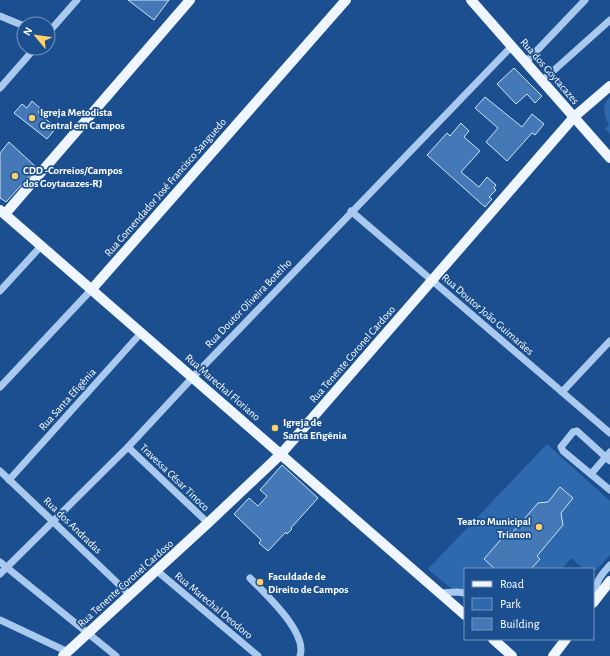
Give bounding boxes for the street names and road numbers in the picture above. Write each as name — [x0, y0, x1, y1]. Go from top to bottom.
street label: Rua dos Goytacazes — [518, 36, 581, 106]
street label: Rua Comendador José Francisco Sanguedo — [102, 116, 228, 258]
street label: Rua Doutor Oliveira Botelho — [203, 257, 294, 350]
street label: Rua Doutor João Guimarães — [440, 272, 536, 357]
street label: Rua Tenente Coronel Cardoso — [307, 304, 397, 405]
street label: Rua Marechal Floriano — [183, 352, 262, 423]
street label: Rua Santa Efigênia — [37, 366, 98, 433]
street label: Travessa César Tinoco — [138, 442, 211, 513]
street label: Rua dos Andradas — [41, 495, 104, 556]
street label: Rua Tenente Coronel Cardoso — [75, 538, 175, 629]
street label: Rua Marechal Deodoro — [173, 570, 255, 641]

